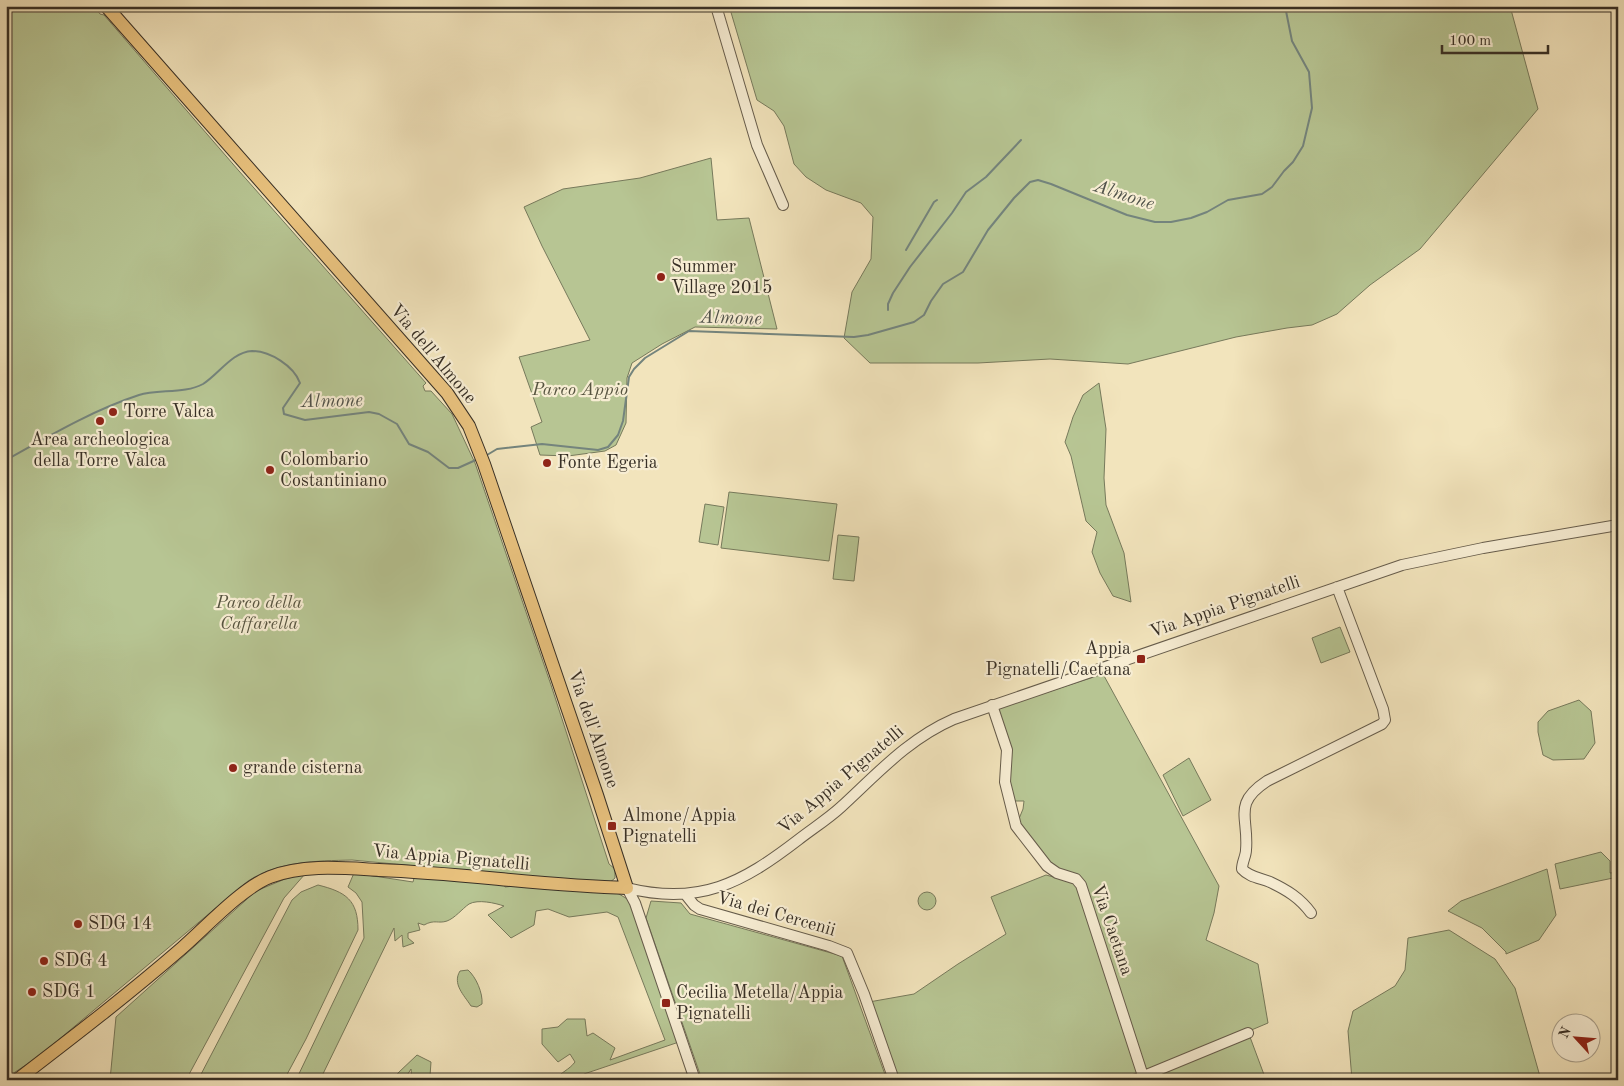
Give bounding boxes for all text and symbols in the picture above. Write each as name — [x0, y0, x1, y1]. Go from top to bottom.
scale bar — [1442, 22, 1548, 54]
text: 100 m — [1449, 34, 1491, 49]
water label: Almone — [1091, 177, 1157, 215]
place label: Summer Village 2015 — [671, 258, 772, 297]
marker: Summer Village 2015 — [655, 271, 667, 283]
street label: Via dell'Almone — [386, 301, 480, 407]
water label: Almone — [699, 308, 763, 330]
park label: Parco Appio — [531, 381, 628, 399]
water label: Almone — [300, 392, 363, 412]
place label: Torre Valca — [123, 403, 215, 421]
marker: Torre Valca — [107, 406, 119, 418]
marker: Area archeologica della Torre Valca — [94, 415, 106, 427]
place label: Area archeologica della Torre Valca — [30, 431, 170, 470]
place label: Colombario Costantiniano — [280, 451, 387, 490]
place label: Fonte Egeria — [557, 454, 658, 472]
marker: Fonte Egeria — [541, 457, 553, 469]
marker: Colombario Costantiniano — [264, 464, 276, 476]
street label: Via Appia Pignatelli — [1148, 573, 1303, 641]
park label: Parco della Caffarella — [215, 594, 303, 633]
place label: Appia Pignatelli/Caetana — [985, 640, 1131, 679]
marker: Appia Pignatelli/Caetana — [1135, 653, 1147, 665]
street label: Via dell'Almone — [564, 668, 622, 790]
street label: Via Appia Pignatelli — [775, 722, 907, 838]
place label: grande cisterna — [243, 759, 363, 777]
marker: grande cisterna — [227, 762, 239, 774]
place label: Almone/Appia Pignatelli — [622, 807, 736, 846]
marker: Almone/Appia Pignatelli — [606, 820, 618, 832]
street label: Via Appia Pignatelli — [372, 842, 530, 874]
street label: Via Caetana — [1088, 882, 1136, 978]
street label: Via dei Cercenii — [715, 888, 838, 940]
place label: SDG 14 — [88, 915, 152, 933]
marker: SDG 14 — [72, 918, 84, 930]
place label: SDG 4 — [54, 952, 108, 970]
marker: SDG 4 — [38, 955, 50, 967]
place label: SDG 1 — [42, 983, 96, 1001]
place label: Cecilia Metella/Appia Pignatelli — [676, 984, 844, 1023]
marker: SDG 1 — [26, 986, 38, 998]
marker: Cecilia Metella/Appia Pignatelli — [660, 997, 672, 1009]
north arrow — [1552, 1014, 1602, 1064]
text: N — [1557, 1025, 1574, 1041]

